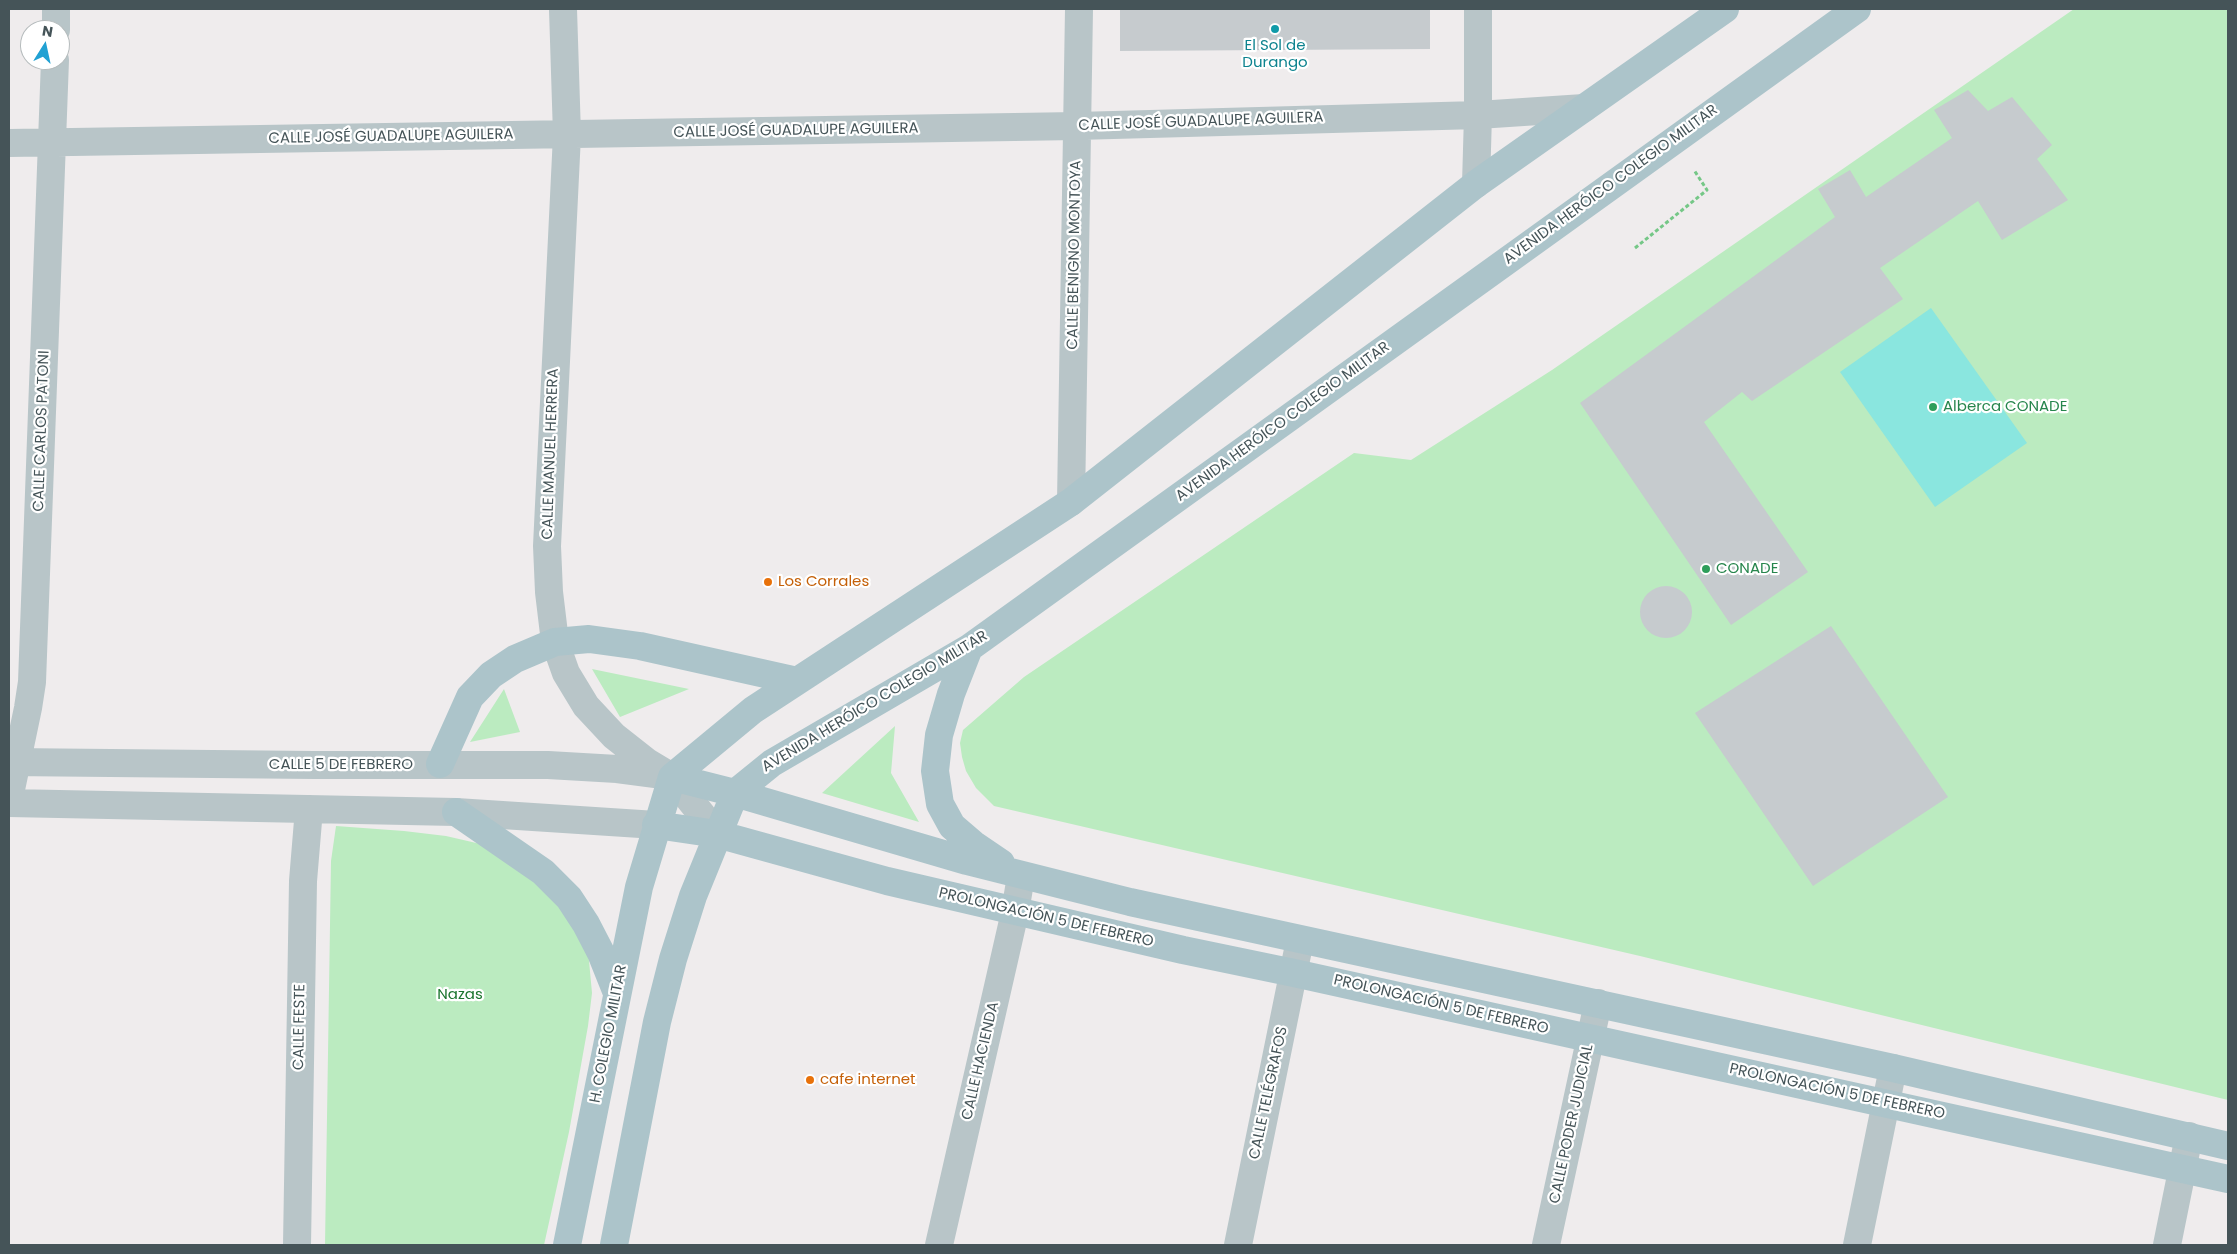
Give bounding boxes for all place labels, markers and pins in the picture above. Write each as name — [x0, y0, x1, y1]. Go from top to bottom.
marker: El Sol de Durango — [1269, 23, 1281, 35]
place label: El Sol de Durango — [1242, 37, 1308, 72]
place label: Alberca CONADE — [1943, 398, 2067, 416]
marker: Alberca CONADE — [1927, 401, 1939, 413]
place label: CONADE — [1716, 560, 1778, 578]
marker: CONADE — [1700, 563, 1712, 575]
place label: Los Corrales — [778, 573, 869, 591]
marker: Los Corrales — [762, 576, 774, 588]
place label: cafe internet — [820, 1071, 915, 1089]
marker: cafe internet — [804, 1074, 816, 1086]

